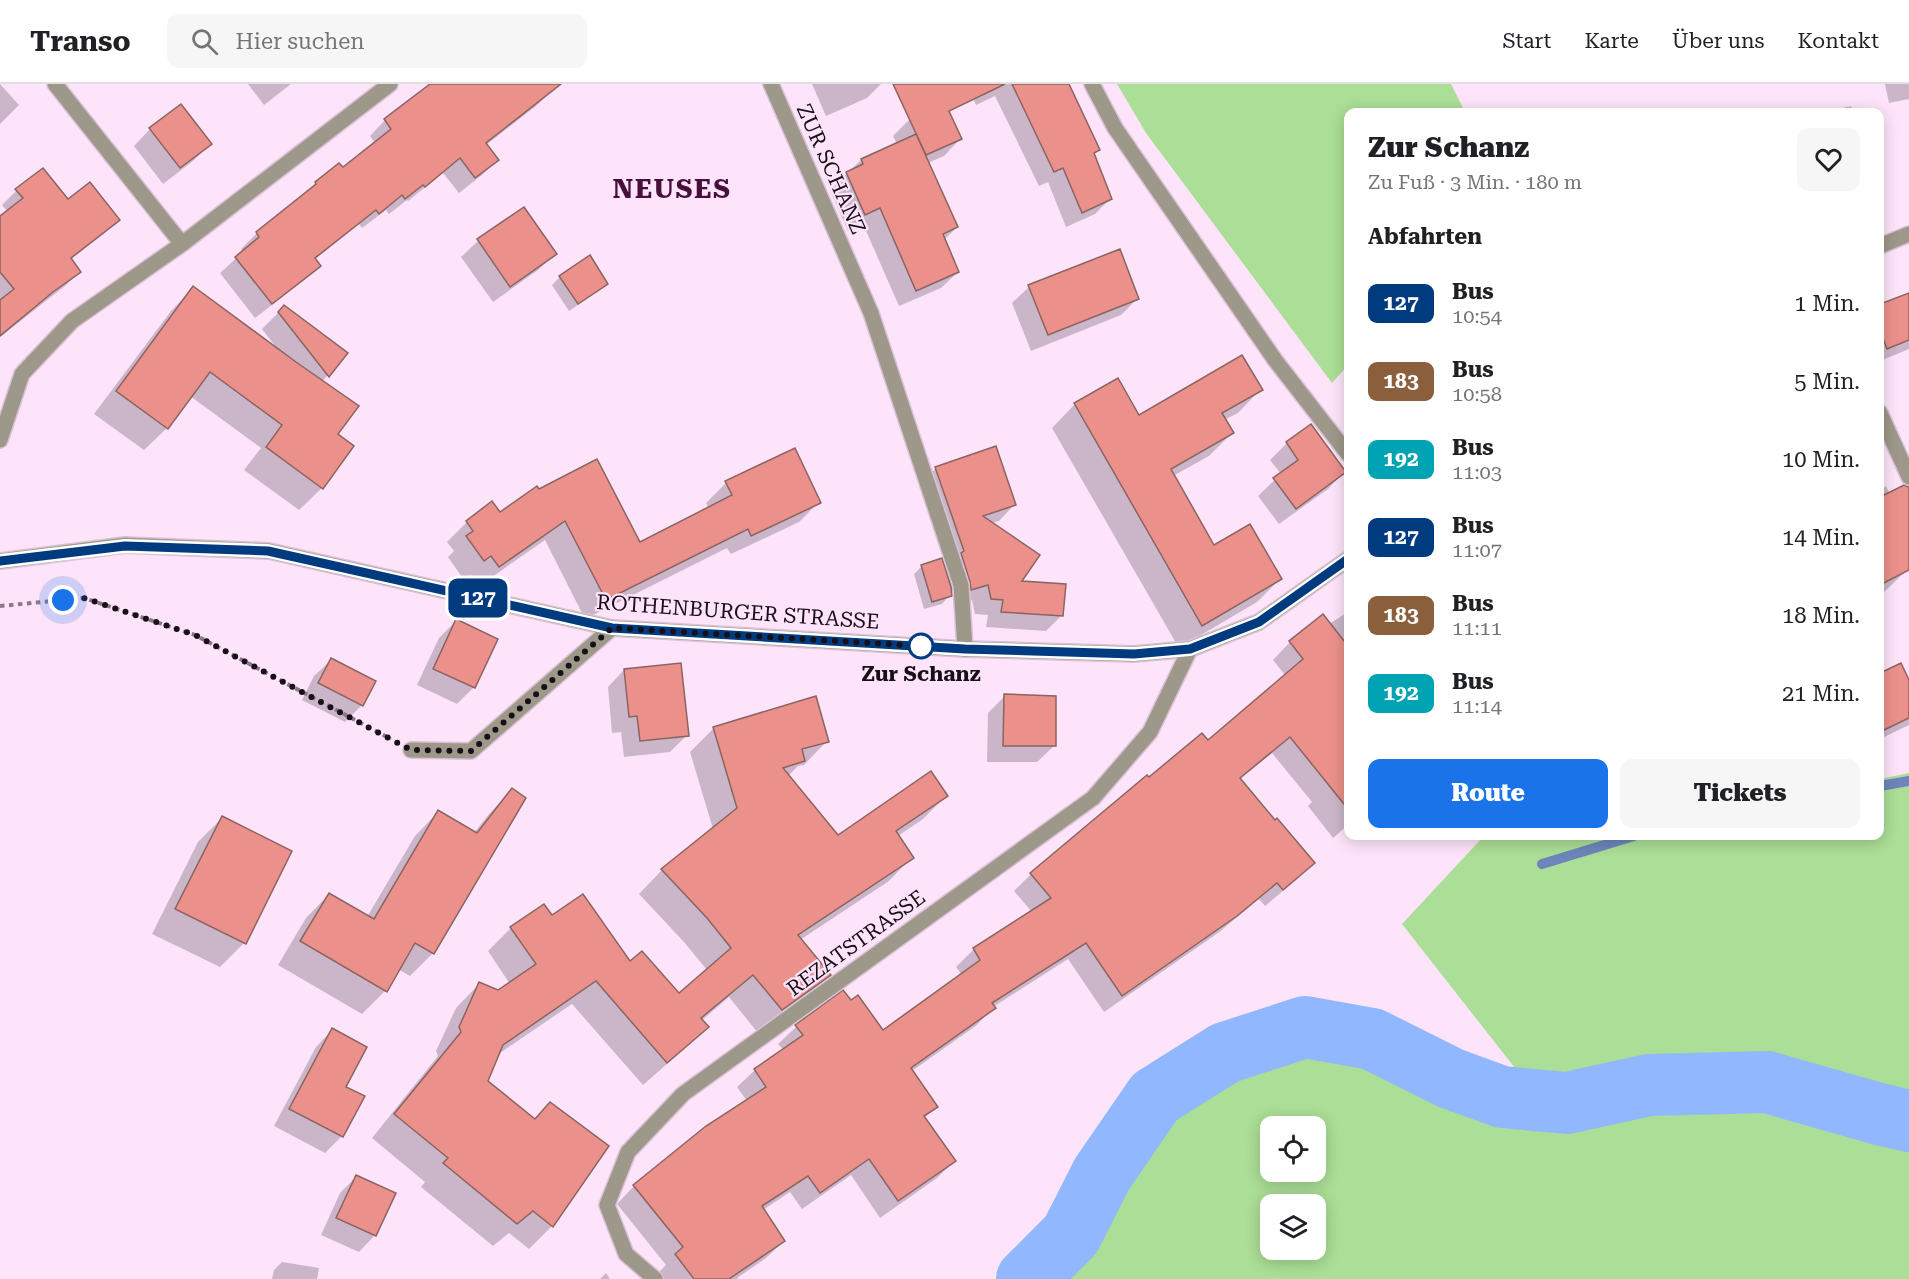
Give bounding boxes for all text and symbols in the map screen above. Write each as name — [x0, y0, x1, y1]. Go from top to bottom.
search box — [167, 14, 587, 68]
text: Transo — [30, 25, 131, 58]
icon: search — [188, 25, 221, 58]
text: Hier suchen — [236, 29, 364, 54]
text: Start — [1503, 29, 1551, 53]
text: Karte — [1584, 29, 1639, 53]
text: Über uns — [1672, 29, 1764, 53]
text: Kontakt — [1797, 29, 1879, 53]
street label: ZUR SCHANZ — [792, 100, 870, 238]
button: heart — [1797, 128, 1860, 191]
text: Zur Schanz — [1368, 131, 1529, 164]
text: Zu Fuß · 3 Min. · 180 m — [1368, 170, 1582, 194]
district label: NEUSES — [612, 173, 732, 205]
text: Abfahrten — [1368, 224, 1482, 249]
text: Bus — [1452, 279, 1494, 304]
text: 127 — [1383, 291, 1419, 315]
text: 1 Min. — [1794, 291, 1860, 316]
text: 10:54 — [1452, 304, 1502, 328]
text: Bus — [1452, 357, 1494, 382]
text: 183 — [1383, 369, 1419, 393]
text: 5 Min. — [1794, 369, 1860, 394]
text: 10:58 — [1452, 382, 1502, 406]
text: Bus — [1452, 435, 1494, 460]
text: 192 — [1383, 447, 1419, 471]
text: 10 Min. — [1782, 447, 1860, 472]
text: 11:03 — [1452, 460, 1502, 484]
text: Bus — [1452, 513, 1494, 538]
text: 127 — [1383, 525, 1419, 549]
text: 14 Min. — [1782, 525, 1860, 550]
text: 11:07 — [1452, 538, 1502, 562]
line badge: 127 — [444, 578, 512, 618]
your location — [48, 585, 78, 615]
text: 127 — [460, 586, 496, 610]
street label: ROTHENBURGER STRASSE — [596, 590, 880, 634]
text: Bus — [1452, 591, 1494, 616]
text: 183 — [1383, 603, 1419, 627]
text: 18 Min. — [1782, 603, 1860, 628]
text: 11:11 — [1452, 616, 1502, 640]
marker: Zur Schanz — [908, 633, 934, 659]
place label: Zur Schanz — [861, 662, 981, 686]
text: Bus — [1452, 669, 1494, 694]
text: 192 — [1383, 681, 1419, 705]
text: 21 Min. — [1782, 681, 1860, 706]
text: 11:14 — [1452, 694, 1502, 718]
button: Route — [1368, 759, 1608, 828]
button: Tickets — [1620, 759, 1860, 828]
street label: REZATSTRASSE — [782, 885, 930, 1001]
map controls — [1260, 1116, 1326, 1260]
button: locate — [1260, 1116, 1326, 1182]
button: layers — [1260, 1194, 1326, 1260]

